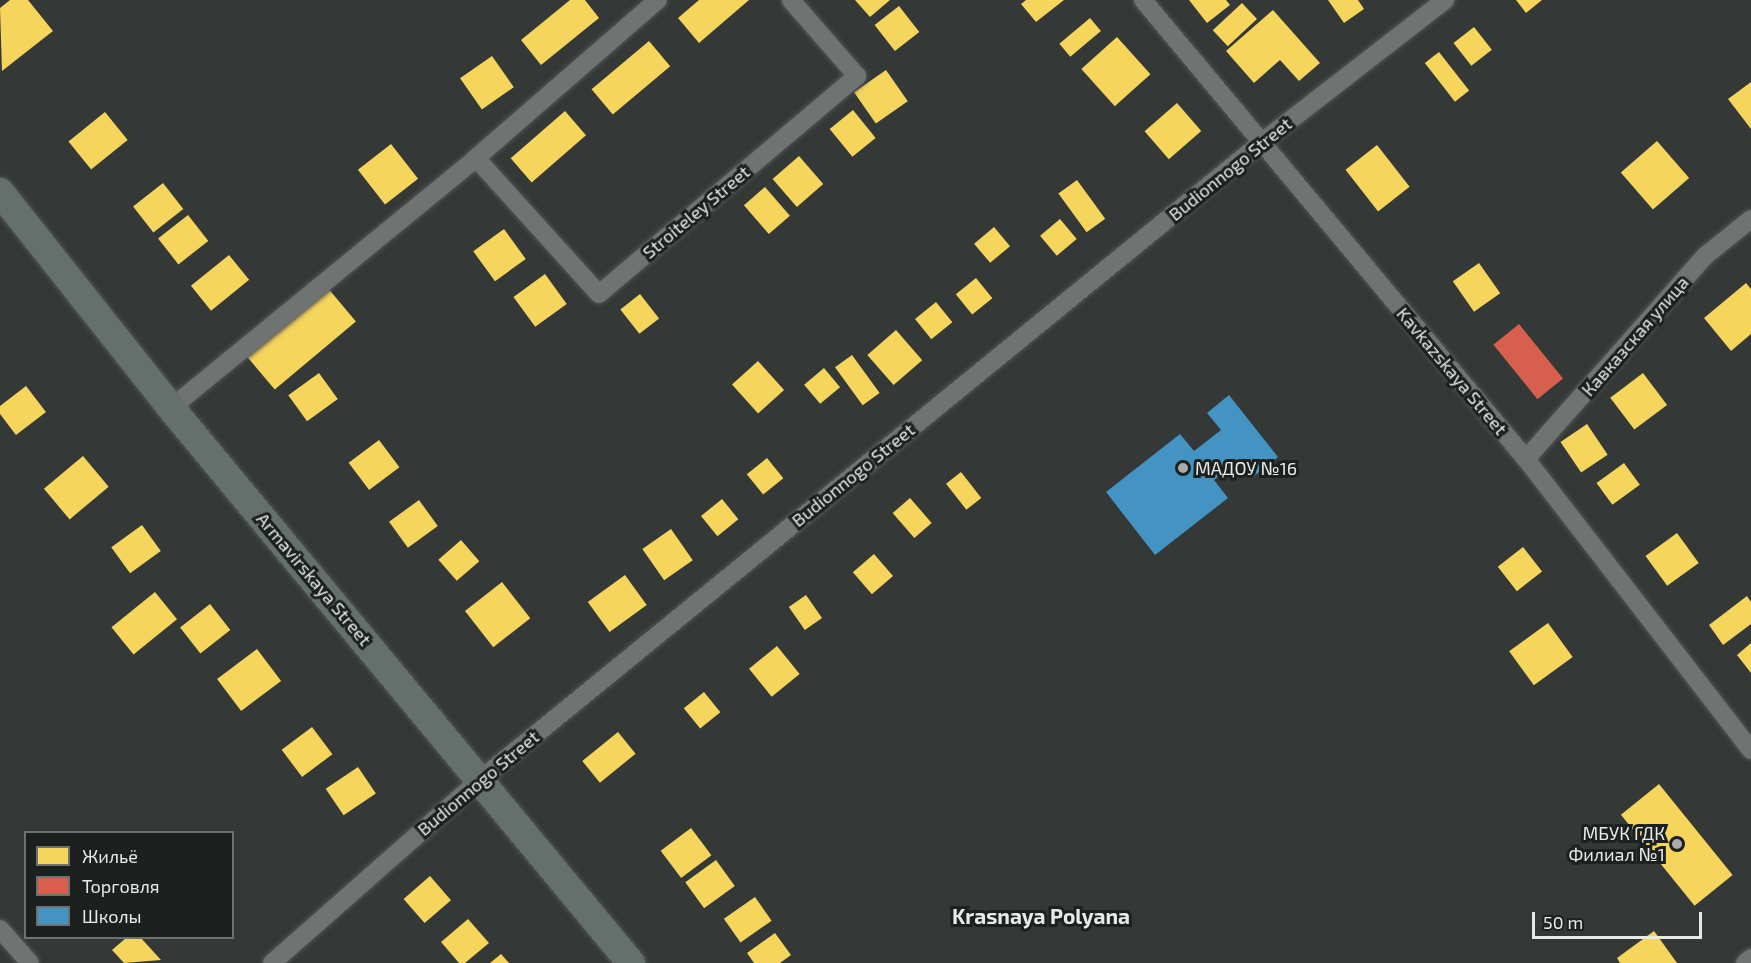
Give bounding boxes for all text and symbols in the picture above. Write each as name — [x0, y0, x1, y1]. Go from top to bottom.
street label: Budionnogo Street — [1164, 113, 1296, 225]
street label: Stroiteley Street — [638, 161, 754, 263]
street label: Кавказская улица — [1577, 272, 1693, 400]
street label: Kavkazskaya Street — [1392, 303, 1512, 439]
street label: Budionnogo Street — [787, 419, 919, 531]
place label: МАДОУ №16 — [1195, 457, 1297, 479]
marker: МАДОУ №16 — [1176, 461, 1190, 475]
street label: Armavirskaya Street — [252, 508, 376, 650]
street label: Budionnogo Street — [413, 726, 543, 840]
place label: МБУК ГДК Филиал №1 — [1569, 823, 1665, 866]
legend — [24, 831, 234, 939]
marker: МБУК ГДК Филиал №1 — [1670, 837, 1684, 851]
text: Жильё — [82, 845, 138, 867]
text: Торговля — [82, 875, 160, 897]
scale bar — [1535, 900, 1704, 938]
district label: Krasnaya Polyana — [952, 903, 1130, 929]
text: Школы — [82, 905, 142, 927]
text: 50 m — [1543, 911, 1583, 933]

